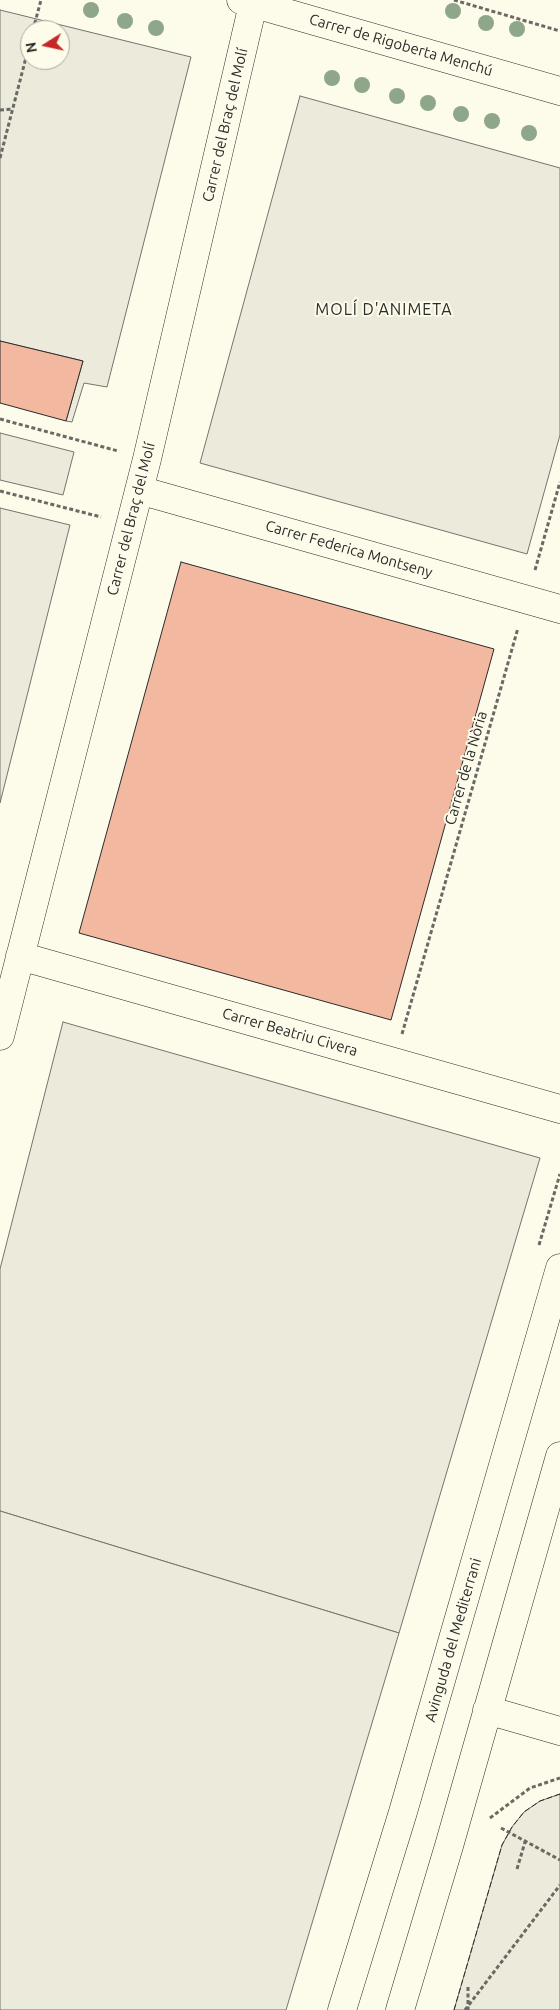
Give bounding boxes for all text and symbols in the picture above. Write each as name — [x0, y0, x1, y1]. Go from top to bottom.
street label: Carrer de Rigoberta Menchú — [307, 10, 495, 80]
north arrow — [20, 20, 70, 70]
text: N — [22, 41, 40, 54]
street label: Carrer del Braç del Molí — [199, 46, 251, 204]
district label: MOLÍ D'ANIMETA — [314, 300, 454, 320]
street label: Carrer del Braç del Molí — [103, 441, 159, 597]
street label: Carrer Federica Montseny — [263, 517, 435, 581]
street label: Carrer de la Nòria — [441, 709, 491, 827]
street label: Carrer Beatriu Civera — [220, 1004, 360, 1060]
street label: Avinguda del Mediterrani — [421, 1556, 485, 1724]

